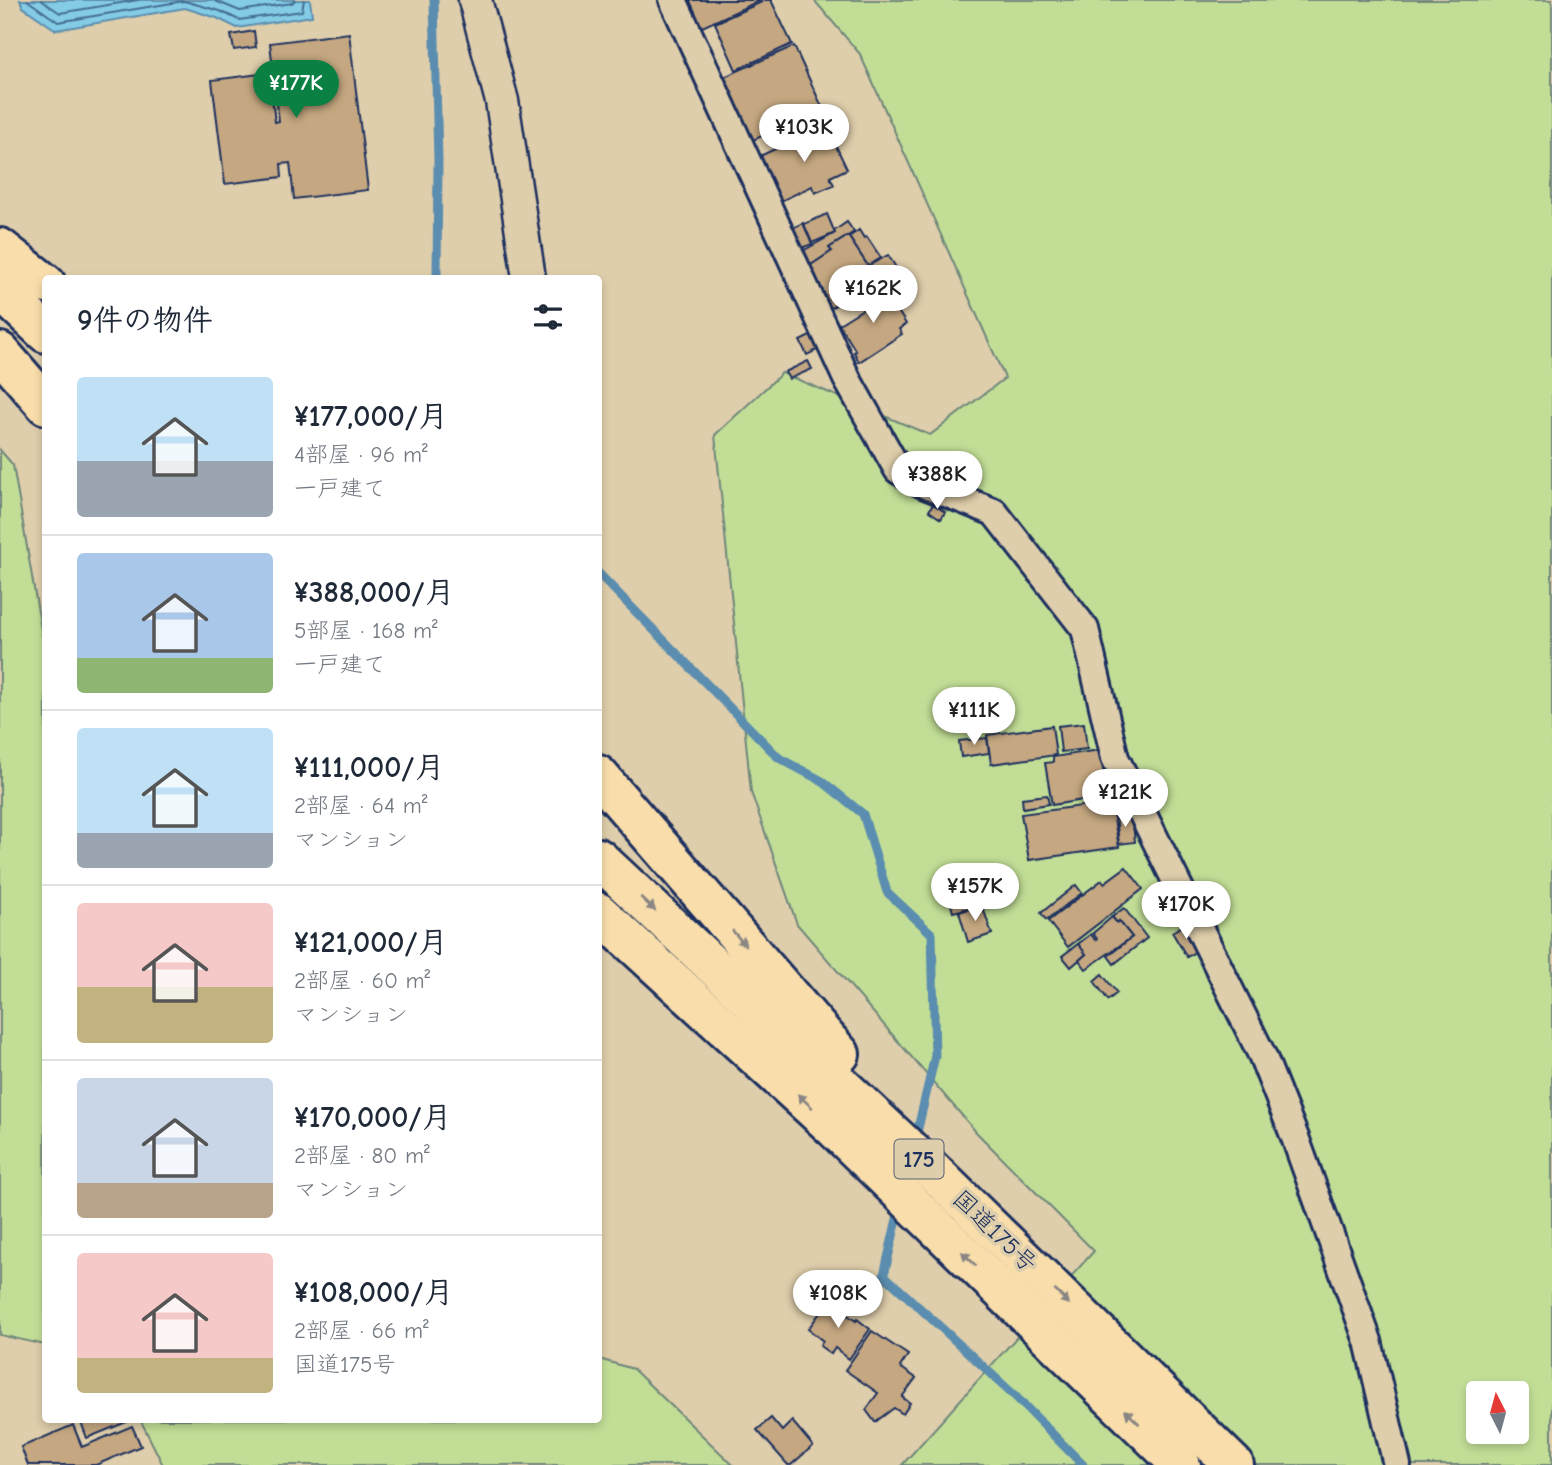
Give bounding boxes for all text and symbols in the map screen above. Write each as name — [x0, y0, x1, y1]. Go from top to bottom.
pin: ¥177K — [247, 60, 345, 120]
text: ¥177K — [269, 69, 323, 96]
pin: ¥103K — [755, 104, 853, 164]
text: ¥103K — [775, 113, 833, 140]
pin: ¥162K — [824, 266, 922, 325]
text: ¥162K — [845, 274, 901, 301]
icon: filters — [529, 298, 567, 336]
text: 9件の物件 — [77, 303, 213, 338]
text: ¥177,000/月 — [294, 399, 448, 434]
icon: home — [133, 405, 217, 489]
text: 4部屋 · 96 m² — [294, 441, 428, 468]
pin: ¥388K — [888, 452, 986, 511]
text: ¥388K — [907, 460, 967, 487]
text: 一戸建て — [294, 475, 386, 502]
text: ¥388,000/月 — [294, 575, 455, 610]
icon: home — [133, 581, 217, 665]
text: 5部屋 · 168 m² — [294, 617, 438, 644]
text: 一戸建て — [294, 651, 386, 678]
pin: ¥111K — [925, 688, 1023, 747]
text: ¥111K — [948, 696, 1000, 723]
text: ¥111,000/月 — [294, 750, 444, 785]
icon: home — [133, 756, 217, 840]
pin: ¥121K — [1076, 770, 1174, 829]
text: ¥121K — [1098, 778, 1152, 805]
text: 2部屋 · 64 m² — [294, 792, 427, 819]
text: マンション — [294, 826, 408, 853]
pin: ¥157K — [926, 864, 1024, 923]
text: ¥157K — [947, 872, 1003, 899]
pin: ¥170K — [1137, 881, 1235, 941]
text: ¥170K — [1158, 890, 1214, 917]
one-way arrow — [639, 896, 656, 912]
text: ¥121,000/月 — [294, 925, 448, 960]
one-way arrow — [731, 930, 746, 947]
icon: home — [133, 931, 217, 1015]
text: 2部屋 · 60 m² — [294, 967, 430, 994]
text: マンション — [294, 1001, 408, 1028]
one-way arrow — [797, 1094, 814, 1110]
text: ¥170,000/月 — [294, 1100, 452, 1135]
icon: home — [133, 1106, 217, 1190]
road number: 175 — [894, 1140, 944, 1178]
text: 2部屋 · 80 m² — [294, 1142, 430, 1169]
text: マンション — [294, 1176, 408, 1203]
street label: 国道175号 — [947, 1184, 1043, 1278]
one-way arrow — [961, 1251, 977, 1267]
pin: ¥108K — [789, 1270, 887, 1330]
text: ¥108,000/月 — [294, 1275, 453, 1310]
text: ¥108K — [809, 1279, 867, 1306]
icon: home — [133, 1281, 217, 1365]
one-way arrow — [1053, 1289, 1070, 1305]
text: 2部屋 · 66 m² — [294, 1317, 429, 1344]
text: 国道175号 — [294, 1351, 395, 1378]
north arrow — [1466, 1381, 1530, 1444]
map controls — [1466, 1381, 1529, 1444]
one-way arrow — [1124, 1410, 1141, 1426]

